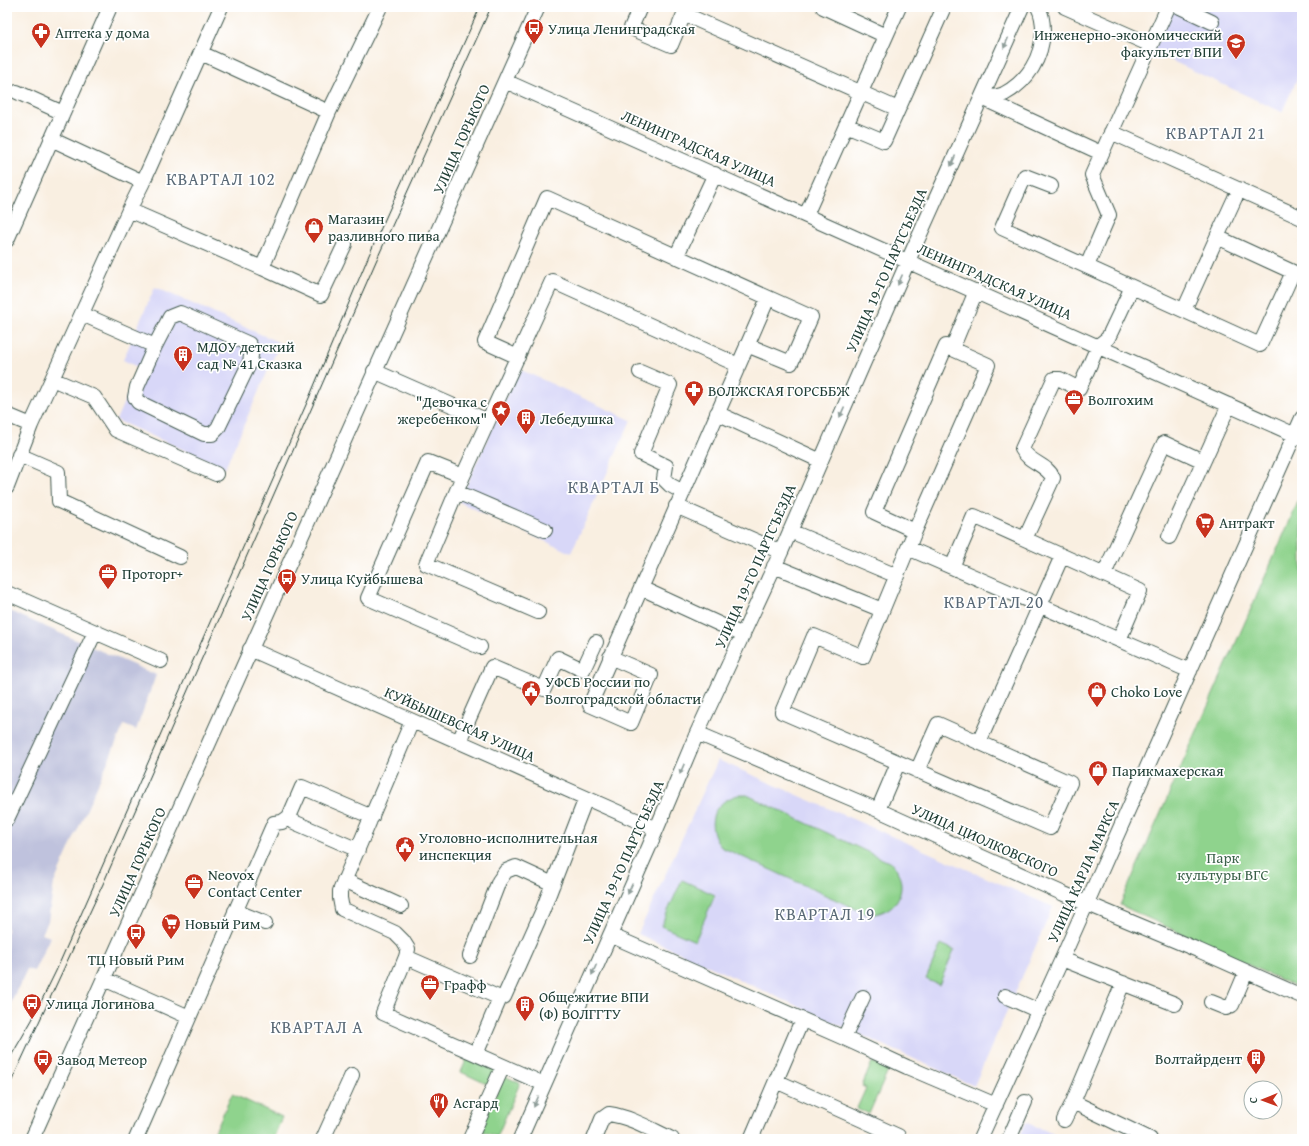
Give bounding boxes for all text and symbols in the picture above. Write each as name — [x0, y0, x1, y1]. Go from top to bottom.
bus stop icon: Улица Ленинградская — [523, 17, 545, 45]
place label: Улица Ленинградская — [548, 18, 696, 39]
pharmacy icon: Аптека у дома — [30, 21, 52, 49]
place label: Аптека у дома — [55, 22, 151, 43]
place label: Инженерно-экономический факультет ВПИ — [1034, 24, 1222, 62]
school or university icon: Инженерно-экономический факультет ВПИ — [1225, 32, 1247, 60]
one-way arrow — [1003, 37, 1009, 48]
street label: УЛИЦА ГОРЬКОГО — [427, 81, 495, 197]
street label: ЛЕНИНГРАДСКАЯ УЛИЦА — [618, 104, 780, 192]
district label: КВАРТАЛ 21 — [1166, 120, 1266, 145]
one-way arrow — [950, 156, 956, 167]
district label: КВАРТАЛ 102 — [166, 166, 276, 191]
street label: УЛИЦА 19-ГО ПАРТСЪЕЗДА — [840, 184, 932, 356]
place label: Магазин разливного пива — [328, 208, 441, 246]
shop icon: Магазин разливного пива — [303, 216, 325, 244]
street label: ЛЕНИНГРАДСКАЯ УЛИЦА — [914, 237, 1076, 325]
one-way arrow — [897, 274, 903, 286]
place label: МДОУ детский сад № 41 Сказка — [197, 336, 303, 374]
building icon: МДОУ детский сад № 41 Сказка — [172, 344, 194, 372]
pharmacy icon: ВОЛЖСКАЯ ГОРСББЖ — [683, 379, 705, 407]
place label: ВОЛЖСКАЯ ГОРСББЖ — [708, 380, 851, 401]
office icon: Волгохим — [1063, 388, 1085, 416]
place label: Волгохим — [1088, 389, 1154, 410]
place label: "Девочка с жеребенком" — [398, 391, 487, 429]
place icon: "Девочка с жеребенком" — [490, 399, 512, 427]
one-way arrow — [839, 406, 846, 418]
building icon: Лебедушка — [515, 407, 537, 435]
place label: Лебедушка — [540, 408, 614, 429]
district label: КВАРТАЛ Б — [568, 474, 660, 499]
street label: УЛИЦА 19-ГО ПАРТСЪЕЗДА — [709, 480, 801, 652]
street label: УЛИЦА ГОРЬКОГО — [235, 508, 303, 624]
supermarket icon: Антракт — [1194, 511, 1216, 539]
place label: Антракт — [1219, 512, 1275, 533]
office icon: Проторг+ — [97, 562, 119, 590]
place label: Проторг+ — [122, 563, 183, 584]
bus stop icon: Улица Куйбышева — [276, 567, 298, 595]
place label: Улица Куйбышева — [301, 568, 424, 589]
district label: КВАРТАЛ 20 — [944, 589, 1044, 614]
place label: УФСБ России по Волгоградской области — [545, 671, 701, 709]
public building icon: УФСБ России по Волгоградской области — [520, 679, 542, 707]
shop icon: Choko Love — [1086, 680, 1108, 708]
street label: КУЙБЫШЕВСКАЯ УЛИЦА — [381, 681, 539, 767]
place label: Choko Love — [1111, 681, 1182, 702]
shop icon: Парикмахерская — [1087, 759, 1109, 787]
place label: Парикмахерская — [1112, 760, 1224, 781]
one-way arrow — [679, 764, 685, 775]
street label: УЛИЦА 19-ГО ПАРТСЪЕЗДА — [577, 776, 669, 948]
street label: УЛИЦА КАРЛА МАРКСА — [1042, 796, 1124, 946]
street label: УЛИЦА ЦИОЛКОВСКОГО — [908, 798, 1062, 882]
street label: УЛИЦА ГОРЬКОГО — [103, 804, 171, 920]
place label: Уголовно-исполнительная инспекция — [419, 827, 598, 865]
public building icon: Уголовно-исполнительная инспекция — [394, 835, 416, 863]
park label: Парк культуры ВГС — [1177, 847, 1269, 885]
place label: Neovox Contact Center — [208, 864, 302, 902]
office icon: Neovox Contact Center — [183, 872, 205, 900]
one-way arrow — [627, 883, 633, 895]
district label: КВАРТАЛ 19 — [775, 901, 875, 926]
supermarket icon: Новый Рим — [160, 912, 182, 940]
place label: Новый Рим — [185, 913, 261, 934]
bus stop icon: ТЦ Новый Рим — [125, 922, 147, 950]
place label: ТЦ Новый Рим — [88, 949, 185, 970]
one-way arrow — [591, 965, 597, 976]
office icon: Графф — [419, 973, 441, 1001]
place label: Графф — [444, 974, 487, 995]
place label: Общежитие ВПИ (Ф) ВОЛГГТУ — [539, 986, 649, 1024]
bus stop icon: Улица Логинова — [21, 992, 43, 1020]
place label: Улица Логинова — [46, 993, 155, 1014]
building icon: Общежитие ВПИ (Ф) ВОЛГГТУ — [514, 994, 536, 1022]
district label: КВАРТАЛ А — [270, 1014, 364, 1039]
building icon: Волтайрдент — [1245, 1047, 1267, 1075]
bus stop icon: Завод Метеор — [32, 1048, 54, 1076]
place label: Волтайрдент — [1155, 1048, 1243, 1069]
place label: Завод Метеор — [57, 1049, 147, 1070]
north arrow — [1243, 1080, 1283, 1120]
restaurant icon: Асгард — [428, 1091, 450, 1119]
place label: Асгард — [453, 1092, 498, 1113]
one-way arrow — [533, 1097, 539, 1108]
text: С — [1245, 1097, 1261, 1103]

